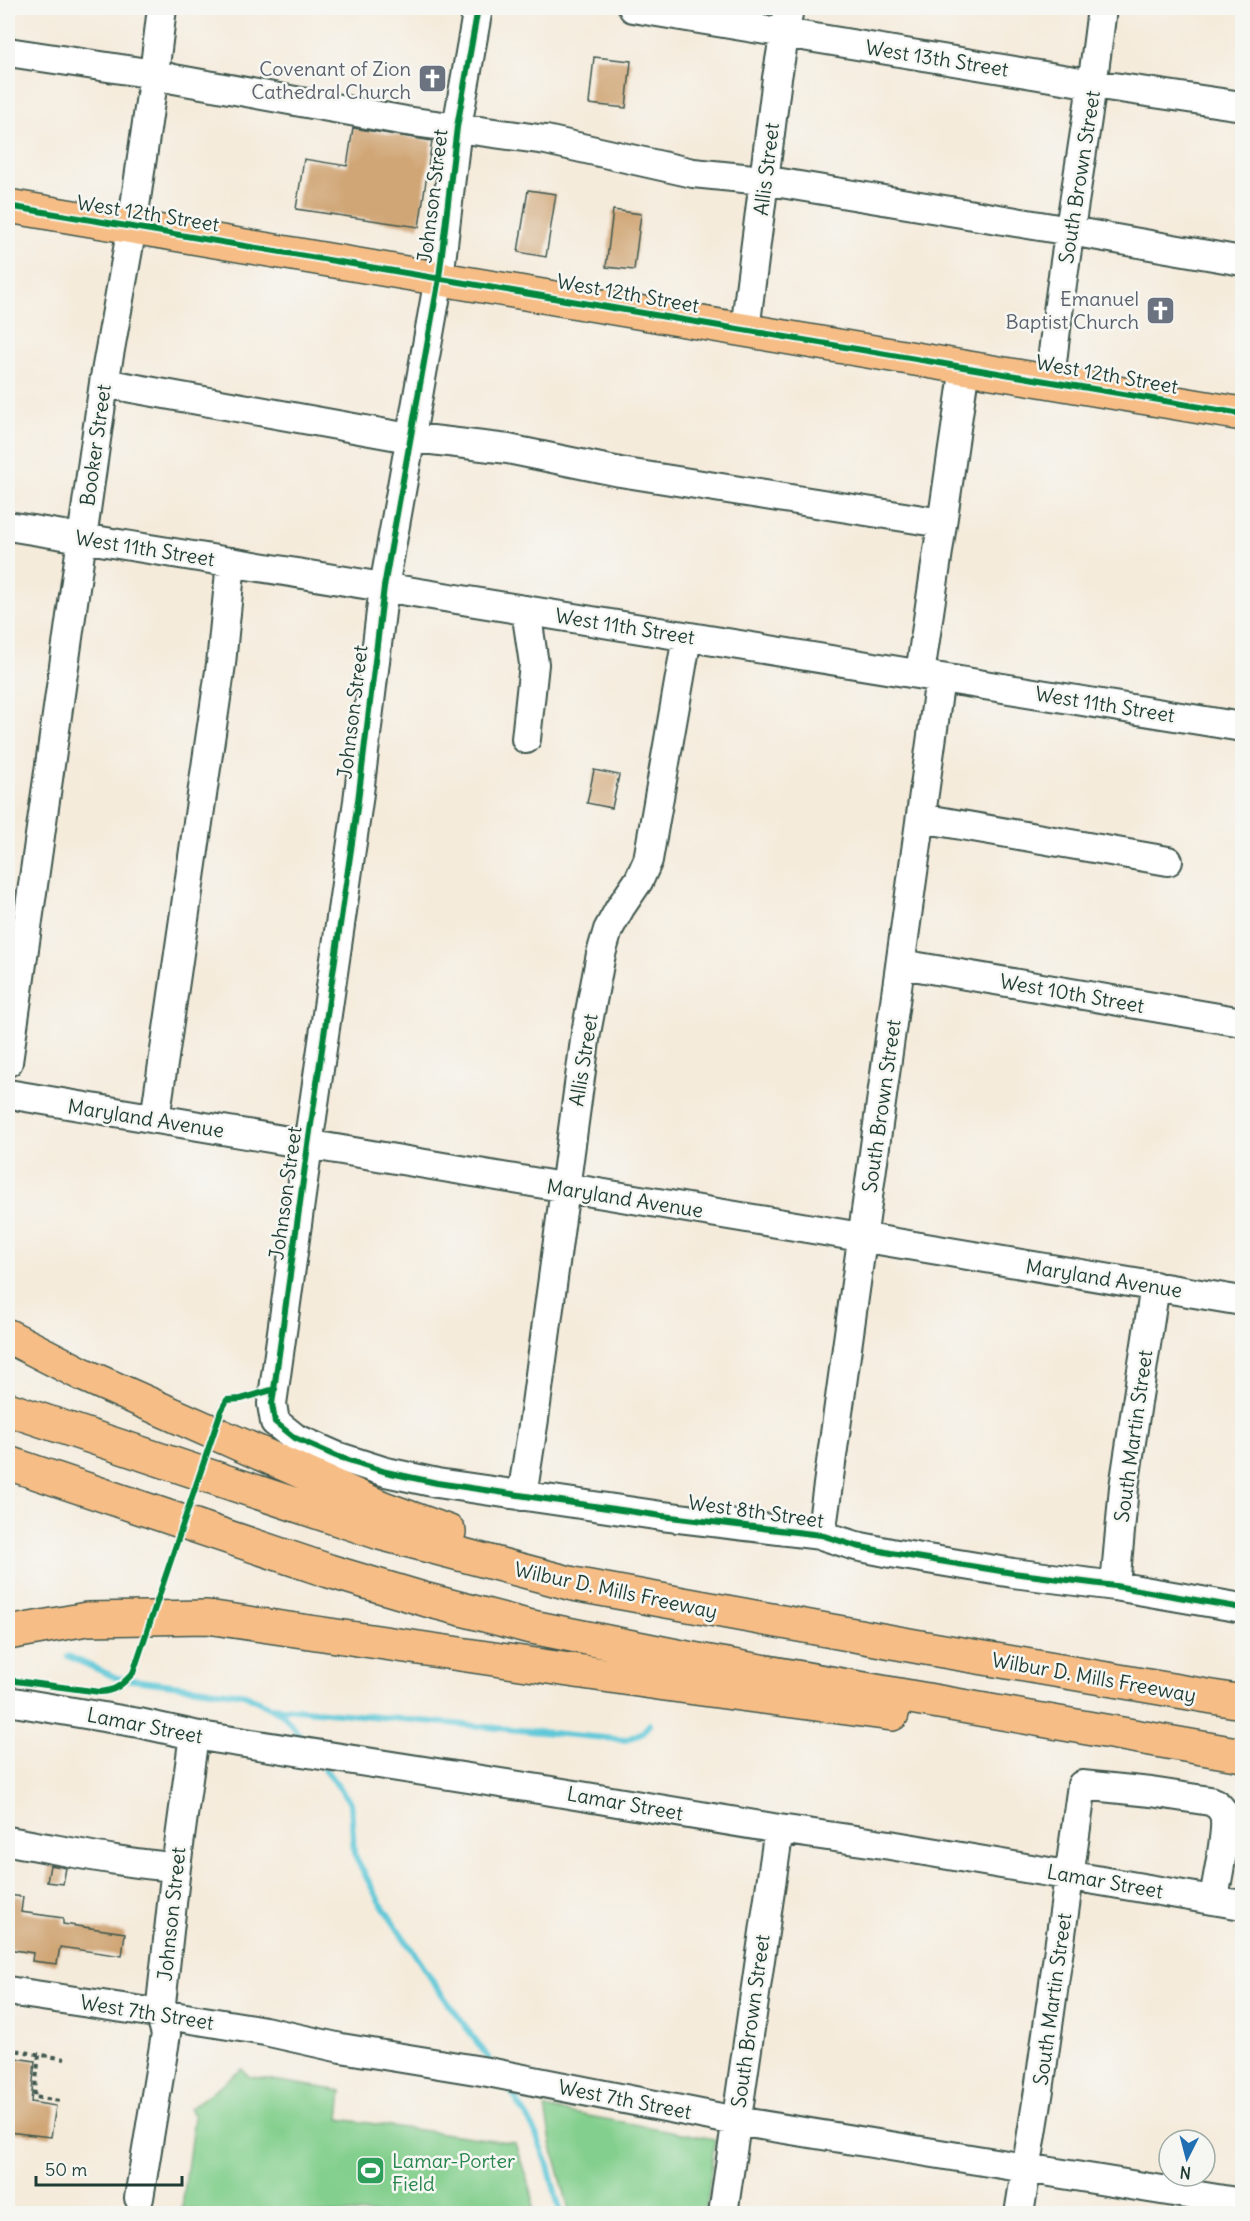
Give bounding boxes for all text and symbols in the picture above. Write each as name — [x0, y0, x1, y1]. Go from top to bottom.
street label: West 13th Street — [864, 34, 1011, 82]
place label: Covenant of Zion Cathedral Church — [251, 56, 411, 104]
church icon: Covenant of Zion Cathedral Church — [416, 63, 448, 95]
street label: South Brown Street — [1053, 88, 1105, 265]
street label: Allis Street — [748, 121, 784, 217]
street label: Johnson Street — [411, 127, 453, 264]
street label: West 12th Street — [75, 189, 221, 237]
street label: West 12th Street — [555, 268, 701, 318]
place label: Emanuel Baptist Church — [1005, 286, 1139, 334]
church icon: Emanuel Baptist Church — [1144, 294, 1176, 326]
street label: West 12th Street — [1034, 349, 1180, 399]
street label: Booker Street — [74, 382, 116, 507]
street label: West 11th Street — [73, 525, 217, 571]
street label: West 11th Street — [553, 603, 697, 649]
street label: Johnson Street — [331, 643, 373, 780]
street label: West 11th Street — [1033, 681, 1177, 727]
street label: West 10th Street — [998, 968, 1146, 1018]
street label: Allis Street — [563, 1012, 603, 1108]
street label: South Brown Street — [856, 1017, 906, 1194]
street label: Maryland Avenue — [66, 1093, 226, 1143]
street label: Johnson Street — [263, 1124, 307, 1261]
street label: Maryland Avenue — [545, 1173, 705, 1223]
street label: Maryland Avenue — [1024, 1253, 1184, 1303]
street label: South Martin Street — [1109, 1348, 1157, 1524]
street label: West 8th Street — [687, 1489, 826, 1533]
street label: Wilbur D. Mills Freeway — [512, 1556, 720, 1624]
street label: Wilbur D. Mills Freeway — [990, 1647, 1198, 1707]
street label: Lamar Street — [85, 1702, 205, 1749]
street label: Lamar Street — [565, 1780, 685, 1826]
street label: Johnson Street — [152, 1846, 190, 1982]
street label: Lamar Street — [1045, 1858, 1165, 1904]
street label: South Martin Street — [1028, 1911, 1076, 2087]
street label: South Brown Street — [725, 1932, 775, 2109]
street label: West 7th Street — [78, 1989, 216, 2035]
street label: West 7th Street — [556, 2074, 694, 2124]
north arrow — [1157, 2128, 1217, 2188]
place label: Lamar-Porter Field — [392, 2148, 515, 2196]
scale bar — [36, 2149, 182, 2187]
sports icon: Lamar-Porter Field — [355, 2155, 387, 2187]
text: 50 m — [45, 2158, 87, 2181]
text: N — [1179, 2162, 1192, 2183]

